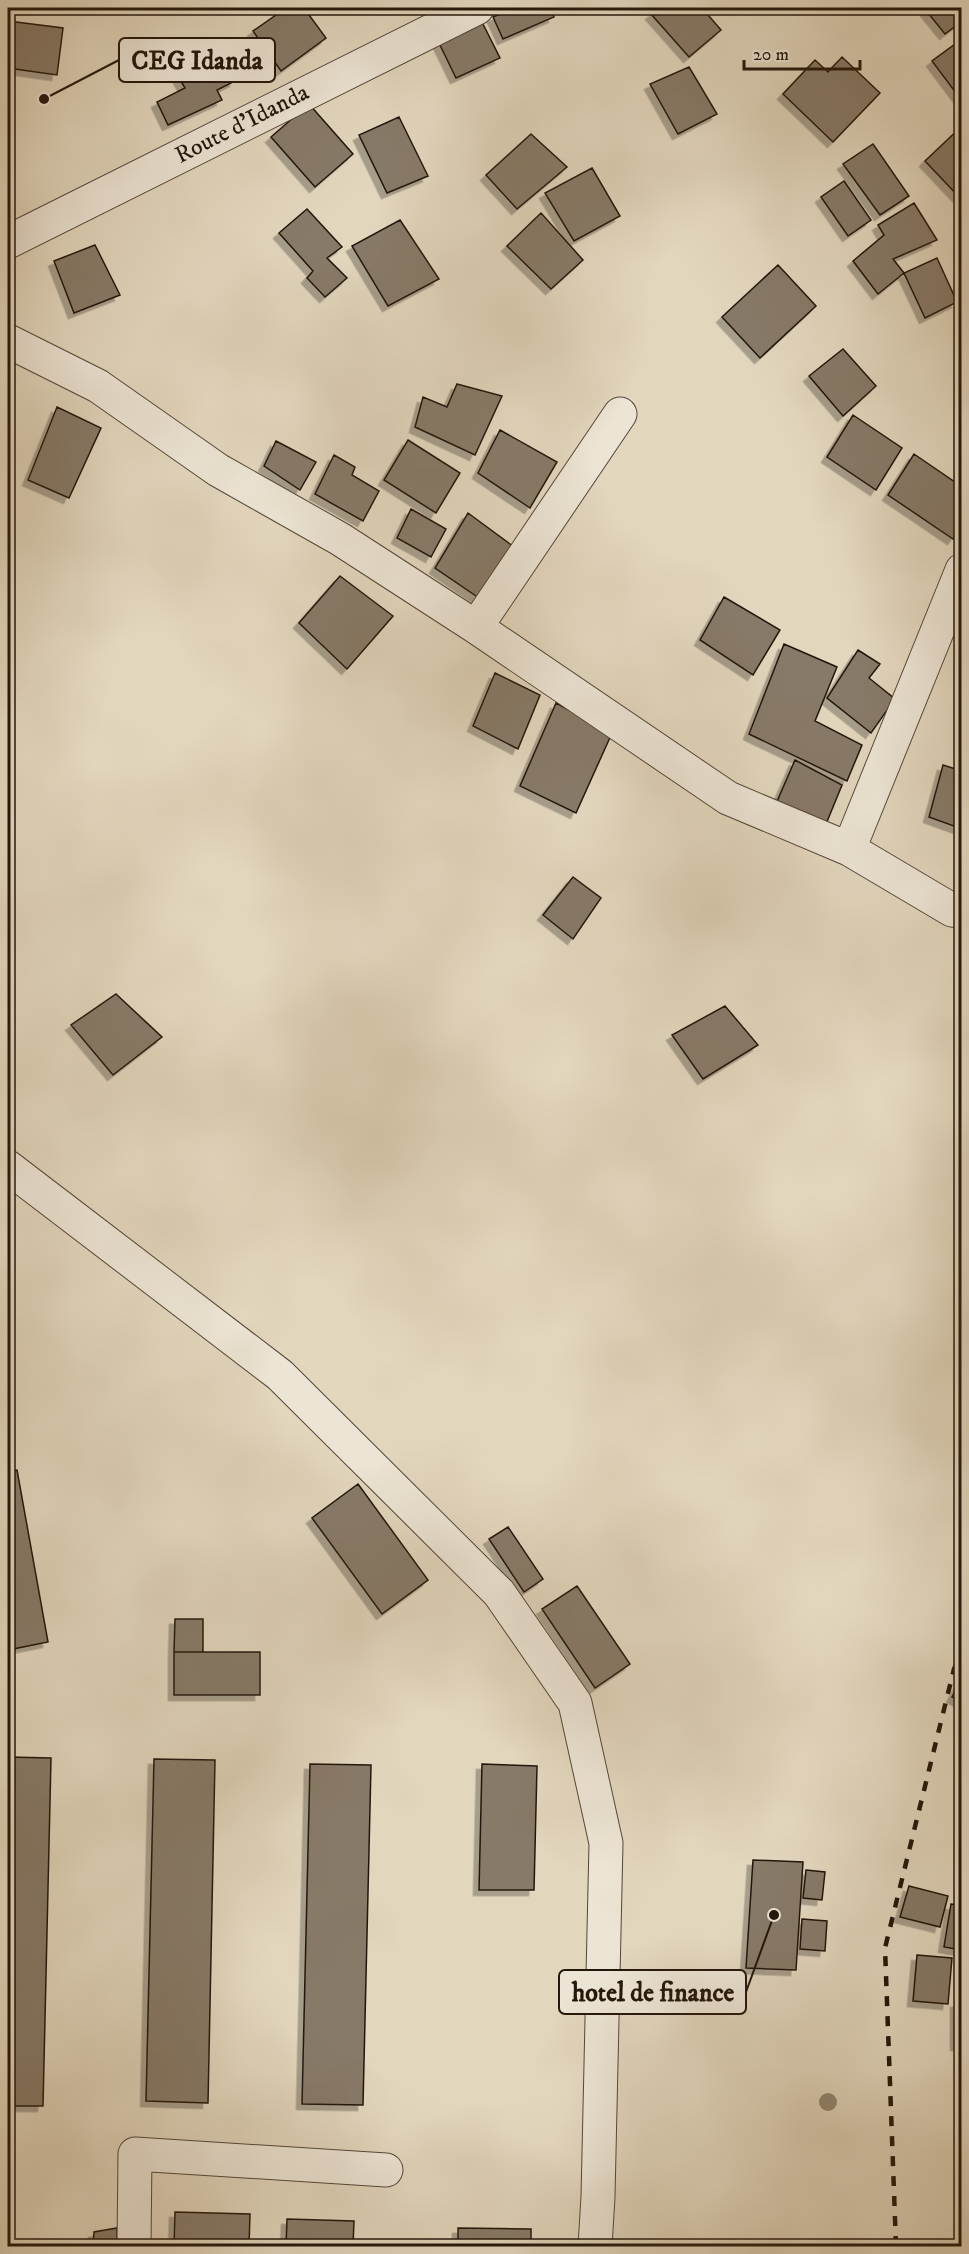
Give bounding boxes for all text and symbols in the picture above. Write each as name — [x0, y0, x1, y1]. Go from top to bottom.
scale bar — [744, 33, 860, 71]
callout: CEG Idanda — [119, 38, 275, 82]
text: 20 m — [753, 44, 789, 66]
text: CEG Idanda — [131, 45, 264, 78]
street label: Route d'Idanda — [170, 77, 315, 171]
callout: hotel de finance — [559, 1970, 746, 2014]
text: hotel de finance — [571, 1977, 735, 2010]

